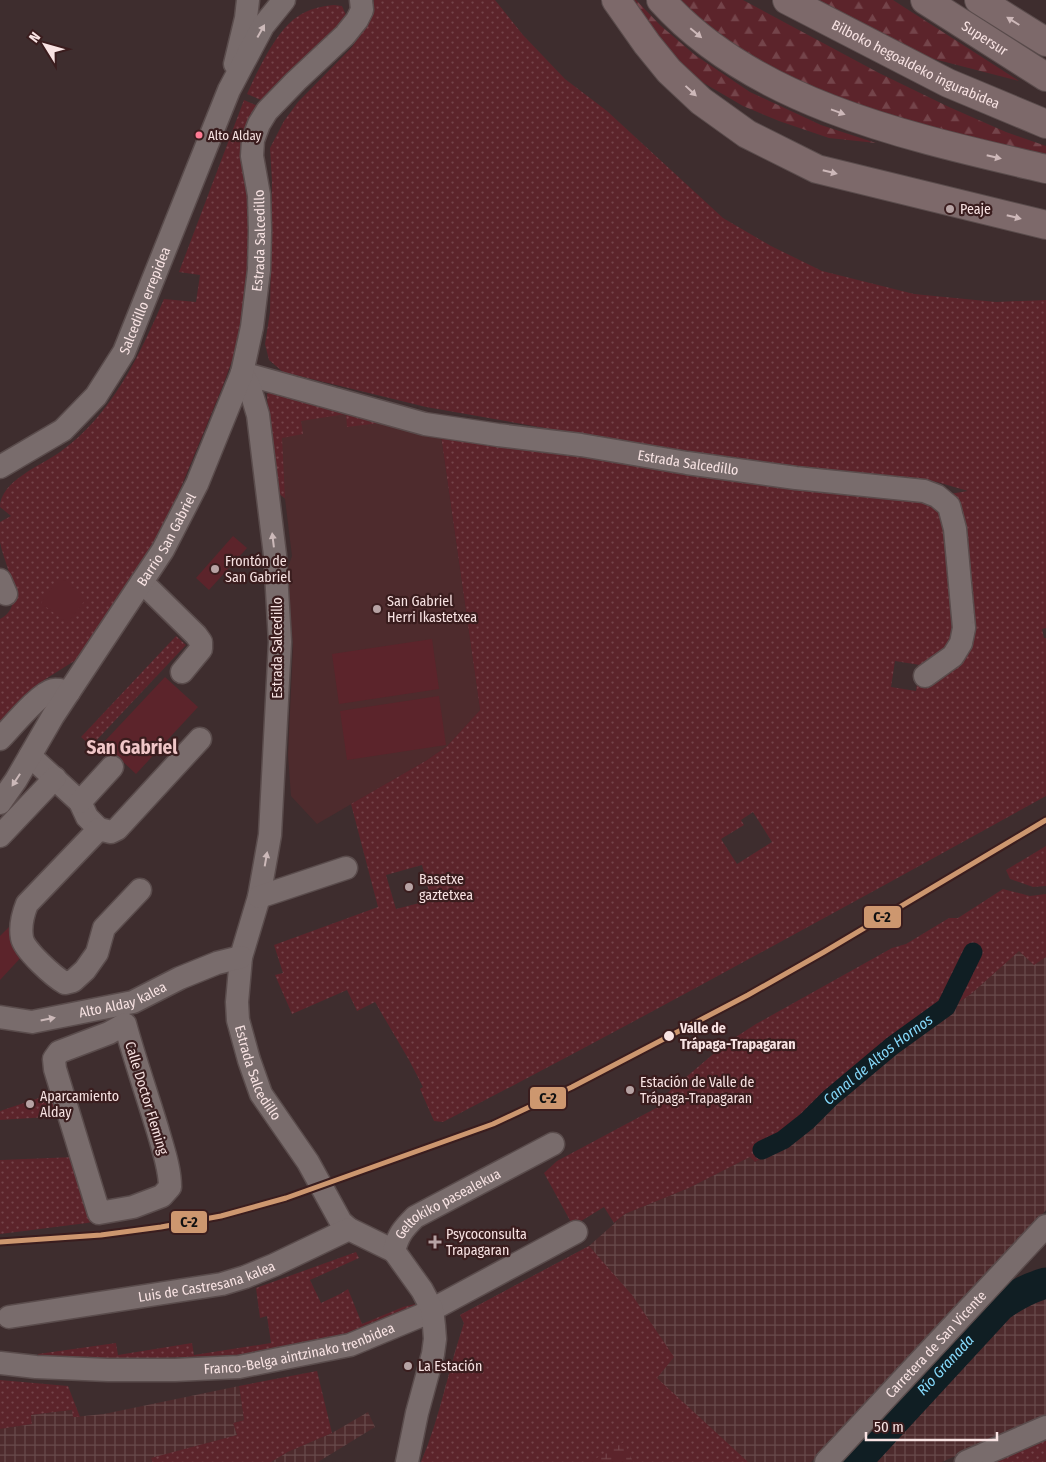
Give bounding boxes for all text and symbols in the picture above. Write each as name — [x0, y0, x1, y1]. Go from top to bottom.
one-way arrow — [1006, 16, 1019, 25]
street label: Bilboko hegoaldeko ingurabidea — [829, 17, 1002, 113]
street label: Supersur — [958, 18, 1011, 60]
north arrow — [20, 20, 70, 70]
one-way arrow — [257, 24, 265, 39]
one-way arrow — [689, 28, 702, 39]
text: N — [26, 29, 44, 46]
one-way arrow — [685, 85, 697, 97]
one-way arrow — [830, 109, 845, 116]
place label: Alto Alday — [208, 128, 262, 143]
marker: Alto Alday — [194, 130, 204, 140]
one-way arrow — [986, 153, 1001, 161]
one-way arrow — [823, 168, 838, 176]
street label: Estrada Salcedillo — [248, 188, 269, 292]
place label: Peaje — [960, 201, 991, 218]
marker: Peaje — [944, 203, 956, 215]
one-way arrow — [1006, 213, 1021, 221]
street label: Salcedillo errepidea — [116, 244, 174, 357]
street label: Estrada Salcedillo — [636, 447, 740, 479]
street label: Barrio San Gabriel — [134, 490, 200, 589]
one-way arrow — [269, 532, 277, 548]
place label: Frontón de San Gabriel — [225, 553, 291, 586]
marker: Frontón de San Gabriel — [209, 563, 221, 575]
place label: San Gabriel Herri Ikastetxea — [387, 593, 477, 626]
street label: Estrada Salcedillo — [269, 597, 286, 699]
marker: San Gabriel Herri Ikastetxea — [371, 603, 383, 615]
district label: San Gabriel — [87, 736, 178, 759]
one-way arrow — [11, 773, 21, 786]
one-way arrow — [263, 851, 271, 867]
place label: Basetxe gaztetxea — [419, 871, 473, 904]
marker: Basetxe gaztetxea — [403, 881, 415, 893]
line badge: C-2 — [863, 905, 902, 929]
text: C-2 — [873, 909, 891, 926]
street label: Alto Alday kalea — [78, 978, 170, 1022]
water label: Canal de Altos Hornos — [819, 1010, 937, 1109]
one-way arrow — [40, 1015, 56, 1023]
place label: Valle de Trápaga-Trapagaran — [679, 1020, 796, 1053]
street label: Estrada Salcedillo — [231, 1023, 285, 1124]
marker: Valle de Trápaga-Trapagaran — [662, 1029, 676, 1043]
street label: Calle Doctor Fleming — [121, 1040, 172, 1157]
place label: Estación de Valle de Trápaga-Trapagaran — [640, 1074, 754, 1107]
marker: Estación de Valle de Trápaga-Trapagaran — [624, 1084, 636, 1096]
line badge: C-2 — [529, 1086, 567, 1110]
place label: Aparcamiento Alday — [40, 1088, 119, 1121]
text: C-2 — [539, 1090, 557, 1107]
marker: Aparcamiento Alday — [24, 1098, 36, 1110]
street label: Geltokiko pasealekua — [391, 1165, 504, 1242]
line badge: C-2 — [170, 1210, 208, 1234]
text: C-2 — [180, 1214, 198, 1231]
place label: Psycoconsulta Trapagaran — [446, 1226, 527, 1259]
marker: Psycoconsulta Trapagaran — [428, 1235, 442, 1249]
street label: Luis de Castresana kalea — [137, 1257, 278, 1306]
street label: Carretera de San Vicente — [882, 1287, 990, 1402]
street label: Franco-Belga aintzinako trenbidea — [203, 1319, 397, 1378]
water label: Río Granada — [913, 1331, 978, 1399]
place label: La Estación — [418, 1358, 482, 1375]
marker: La Estación — [402, 1360, 414, 1372]
scale bar — [866, 1410, 997, 1442]
text: 50 m — [874, 1418, 904, 1436]

